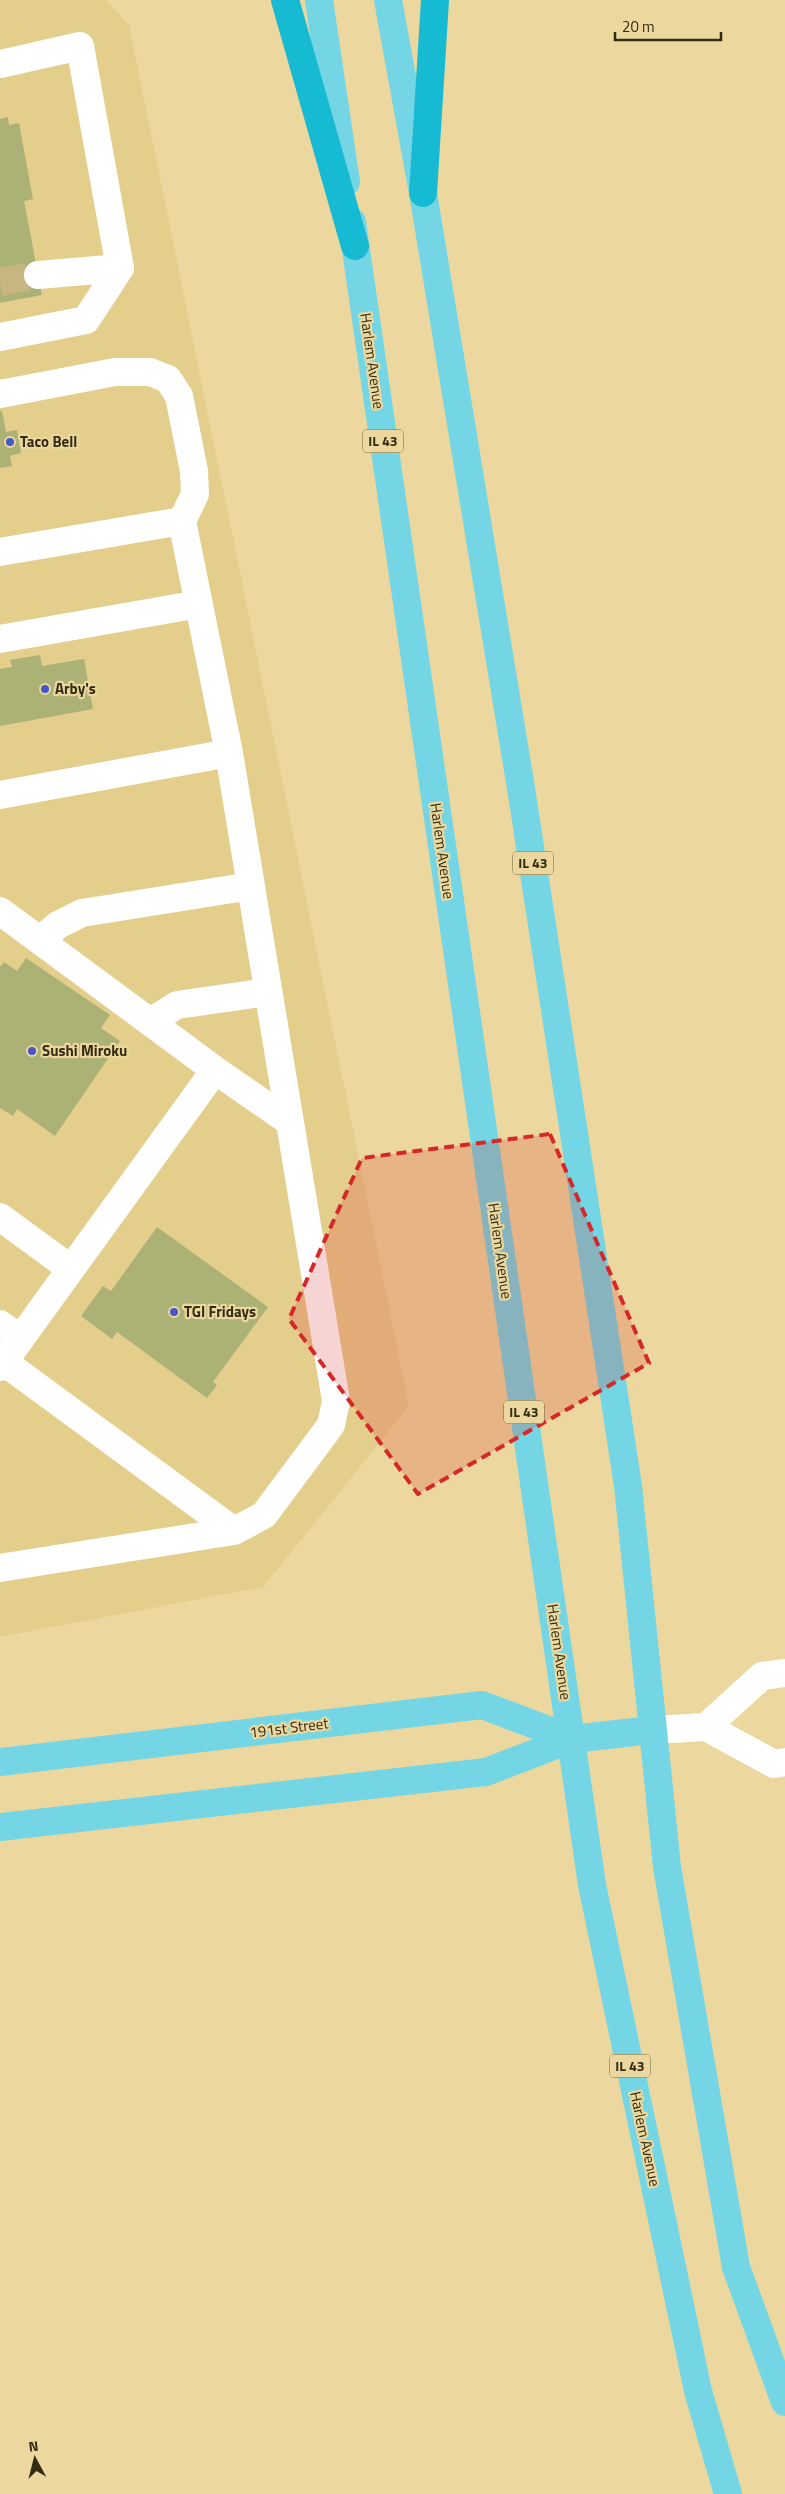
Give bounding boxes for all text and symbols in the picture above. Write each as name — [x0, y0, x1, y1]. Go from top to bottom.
scale bar — [615, 10, 721, 42]
text: 20 m — [622, 15, 655, 38]
street label: Harlem Avenue — [354, 311, 391, 410]
place label: Taco Bell — [20, 430, 77, 453]
road number: IL 43 — [363, 430, 403, 452]
marker: Taco Bell — [4, 436, 16, 448]
place label: Arby's — [55, 677, 96, 700]
marker: Arby's — [39, 683, 51, 695]
street label: Harlem Avenue — [424, 801, 461, 900]
road number: IL 43 — [513, 851, 553, 874]
place label: Sushi Miroku — [42, 1039, 127, 1062]
marker: Sushi Miroku — [26, 1045, 38, 1057]
street label: Harlem Avenue — [482, 1201, 519, 1300]
place label: TGI Fridays — [184, 1300, 256, 1323]
marker: TGI Fridays — [168, 1306, 180, 1318]
road number: IL 43 — [504, 1400, 544, 1424]
street label: Harlem Avenue — [541, 1602, 578, 1701]
street label: 191st Street — [248, 1711, 330, 1744]
road number: IL 43 — [610, 2054, 650, 2078]
street label: Harlem Avenue — [624, 2089, 667, 2189]
north arrow — [10, 2434, 60, 2484]
text: N — [27, 2435, 39, 2457]

